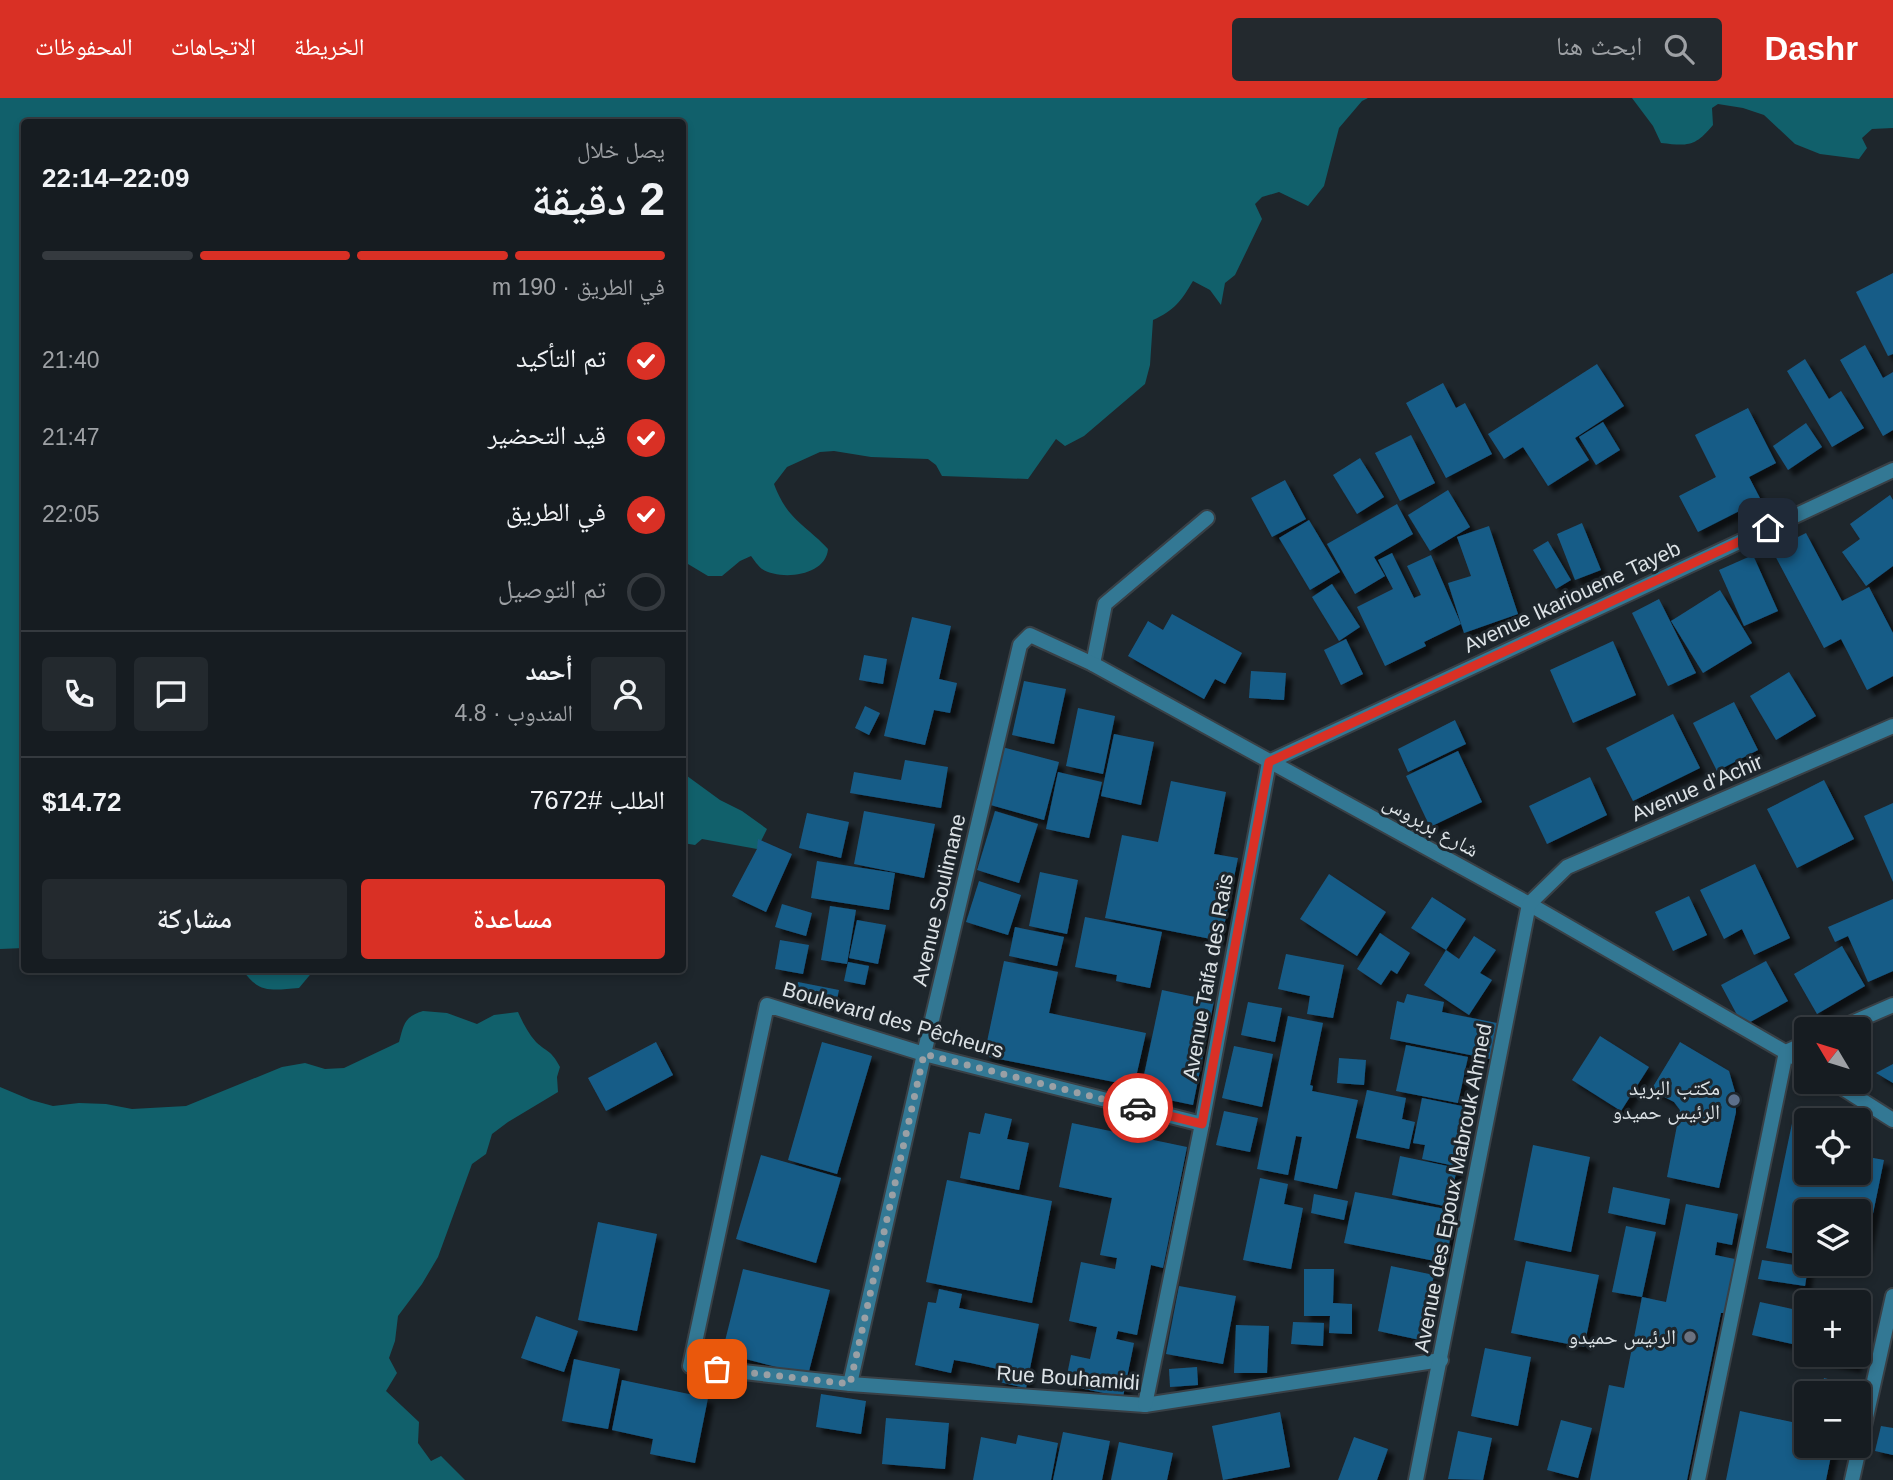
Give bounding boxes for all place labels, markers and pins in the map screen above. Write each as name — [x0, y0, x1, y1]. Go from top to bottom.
pin — [1738, 498, 1798, 558]
place label: مكتب البريد الرئيس حميدو — [1612, 1076, 1720, 1125]
marker: مكتب البريد الرئيس حميدو — [1726, 1092, 1742, 1108]
place label: الرئيس حميدو — [1568, 1325, 1676, 1350]
marker: الرئيس حميدو — [1682, 1329, 1698, 1345]
pin — [687, 1339, 747, 1399]

